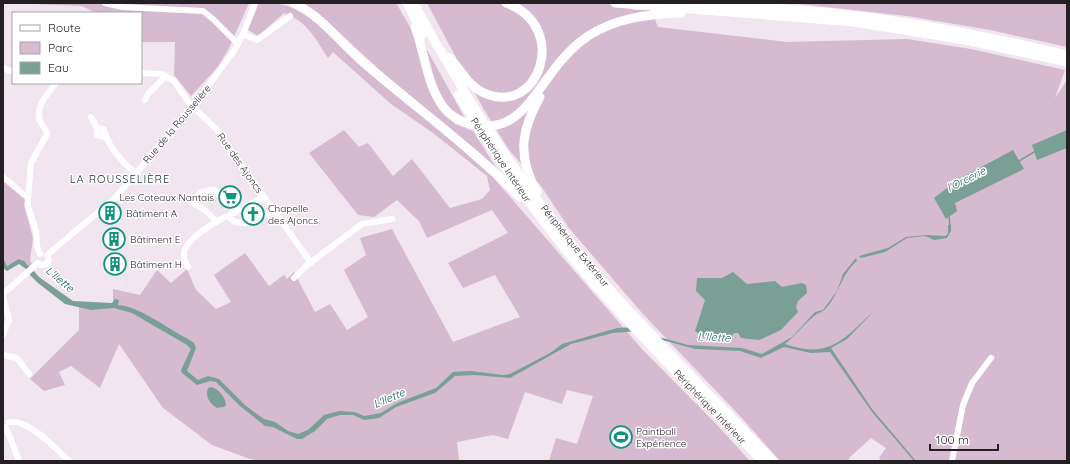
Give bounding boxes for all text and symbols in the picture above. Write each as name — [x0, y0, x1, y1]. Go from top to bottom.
legend — [12, 12, 142, 84]
text: Route — [48, 20, 81, 35]
text: Parc — [48, 40, 73, 55]
text: Eau — [48, 60, 69, 75]
street label: Rue de la Rousselière — [140, 82, 214, 166]
street label: Périphérique Intérieur — [468, 115, 534, 205]
street label: Rue des Ajoncs — [214, 130, 266, 196]
water label: l'Orcerie — [944, 163, 988, 195]
district label: LA ROUSSELIÈRE — [70, 172, 170, 186]
supermarket icon: Les Coteaux Nantais — [217, 184, 243, 210]
place label: Les Coteaux Nantais — [119, 191, 214, 204]
building icon: Bâtiment A — [97, 200, 123, 226]
church icon: Chapelle des Ajoncs — [240, 201, 266, 227]
place label: Chapelle des Ajoncs — [268, 202, 318, 227]
street label: Périphérique Extérieur — [538, 202, 612, 290]
place label: Bâtiment A — [126, 207, 178, 220]
building icon: Bâtiment E — [101, 226, 127, 252]
place label: Bâtiment E — [130, 233, 181, 246]
building icon: Bâtiment H — [102, 251, 128, 277]
place label: Bâtiment H — [130, 258, 182, 271]
water label: L'Ilette — [43, 263, 78, 295]
water label: L'Ilette — [697, 329, 732, 345]
street label: Périphérique Intérieur — [671, 367, 749, 447]
water label: L'Ilette — [371, 385, 408, 411]
sports icon: Paintball Expérience — [608, 424, 634, 450]
place label: Paintball Expérience — [636, 425, 687, 450]
scale bar — [930, 426, 998, 452]
text: 100 m — [936, 432, 969, 447]

